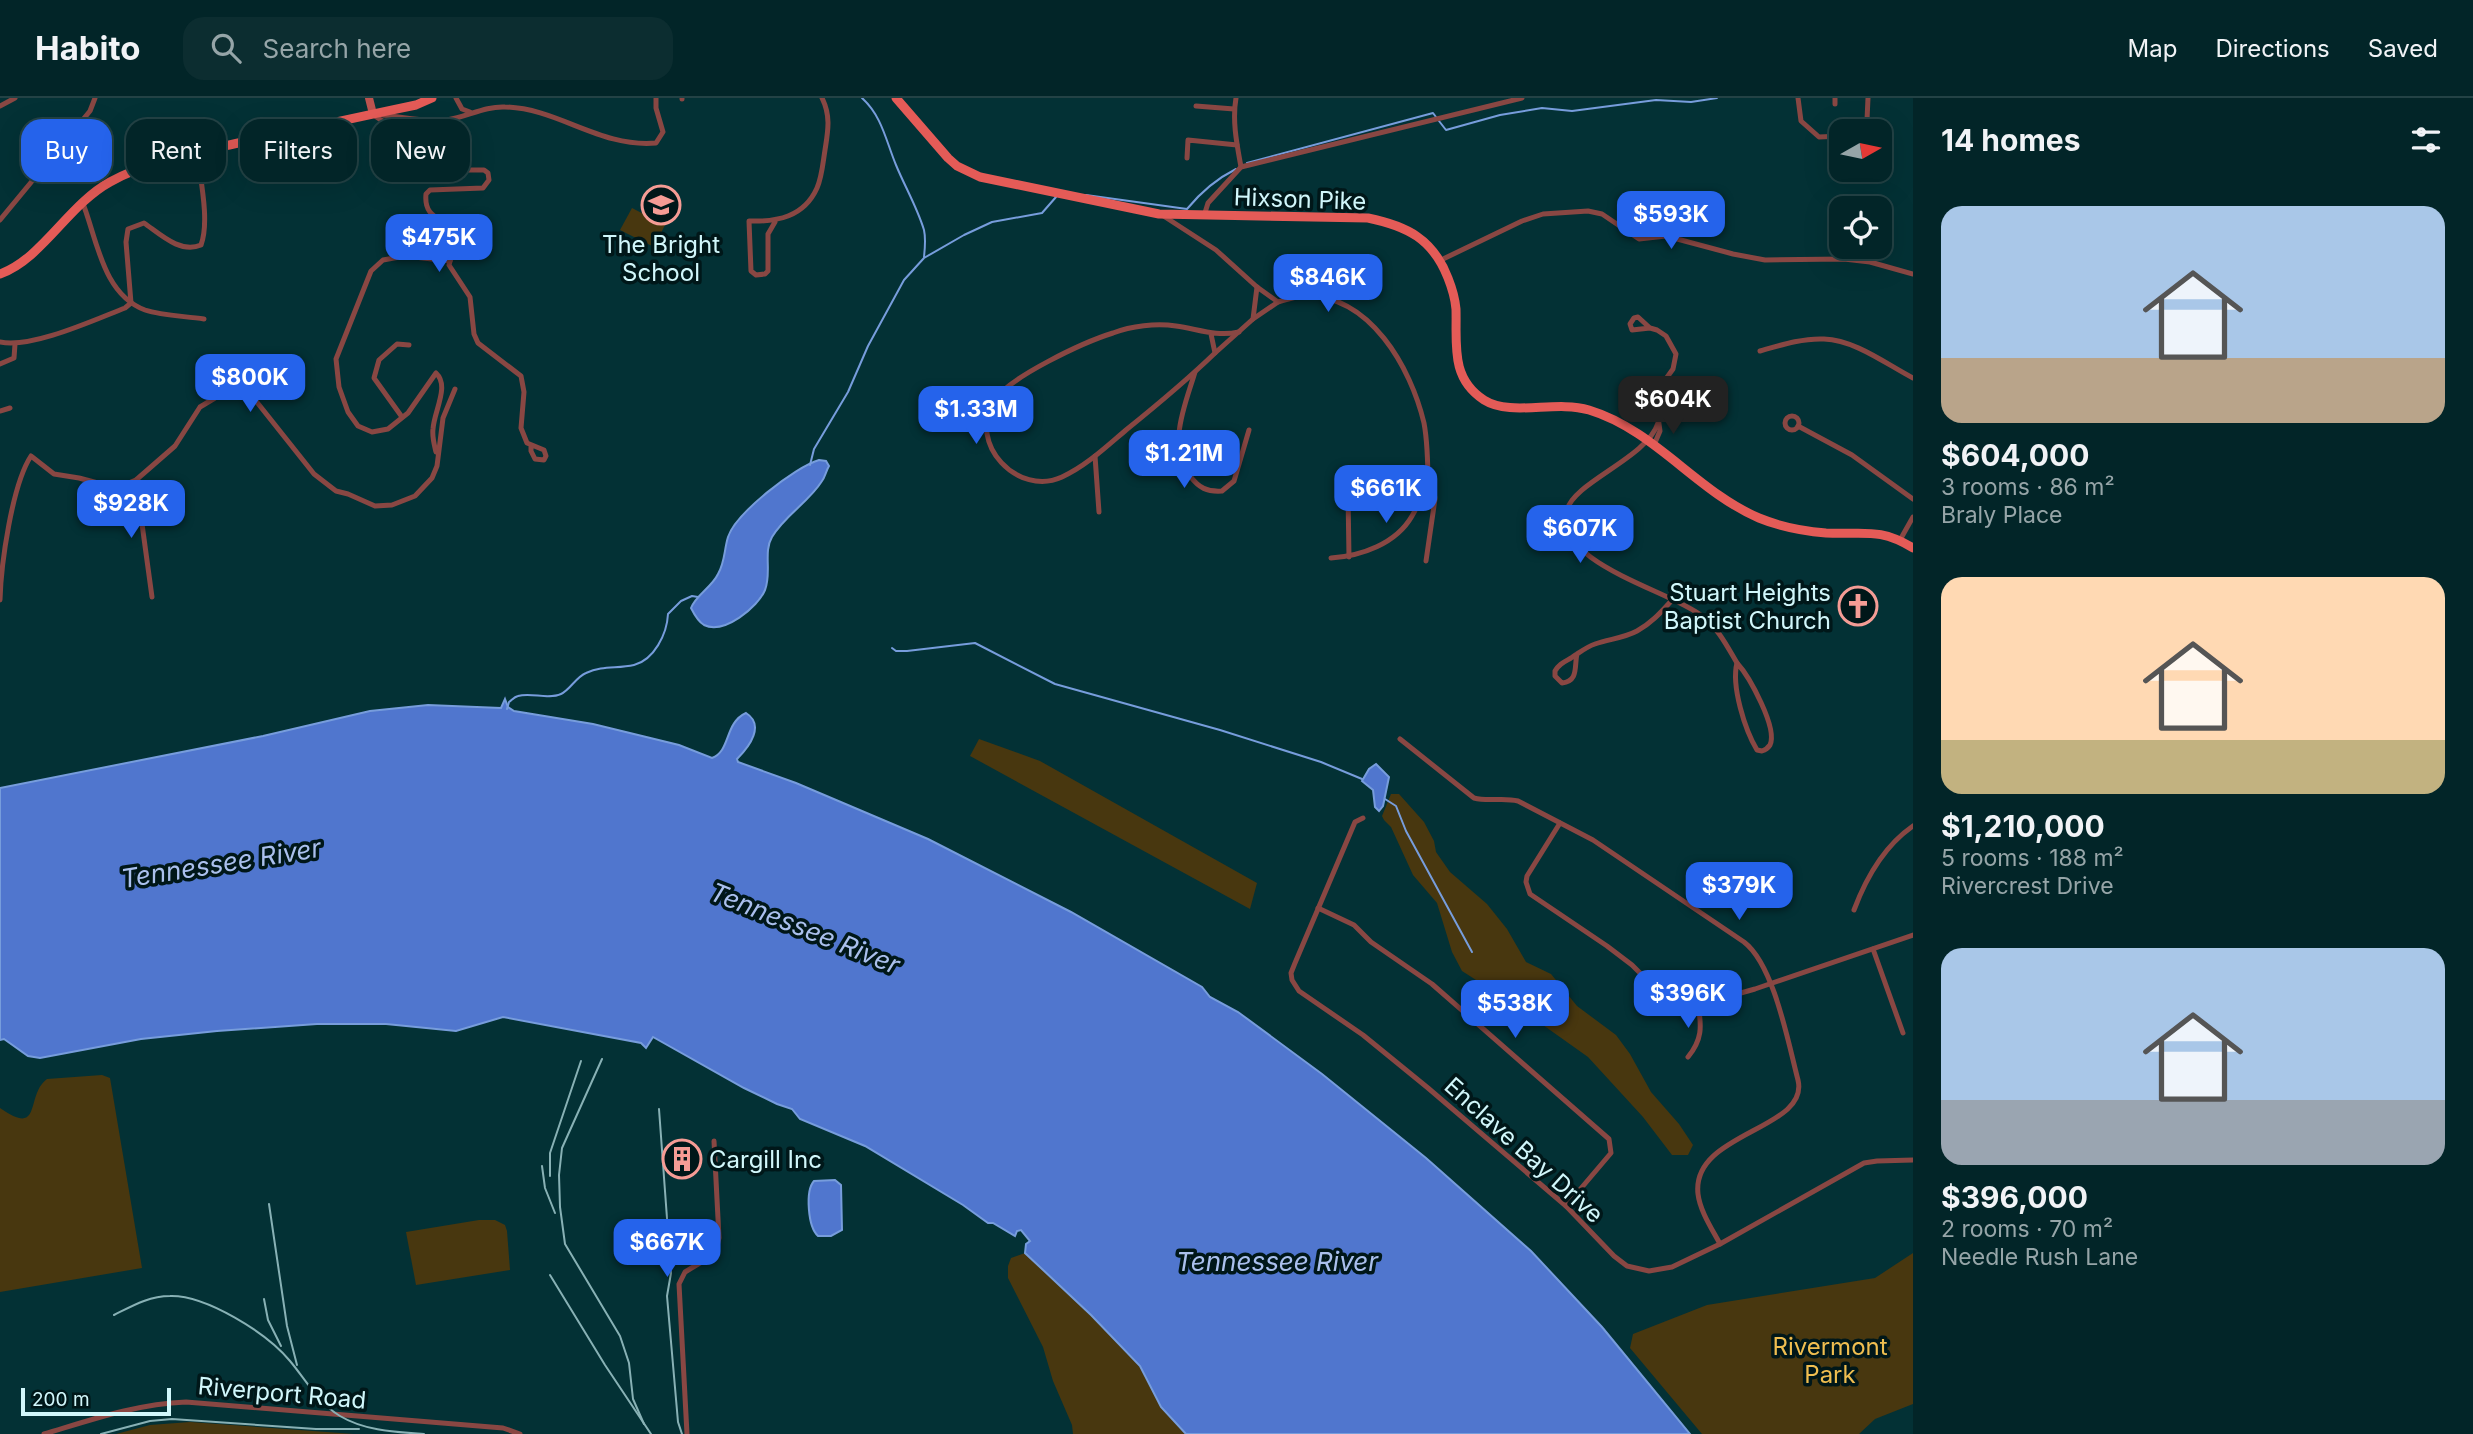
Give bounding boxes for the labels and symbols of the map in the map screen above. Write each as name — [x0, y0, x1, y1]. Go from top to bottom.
north arrow — [1829, 119, 1892, 182]
street label: Hixson Pike — [1233, 182, 1367, 216]
school or university icon: The Bright School — [640, 184, 682, 226]
pin: $593K — [1622, 192, 1720, 251]
pin: $475K — [390, 214, 488, 274]
place label: The Bright School — [602, 230, 720, 287]
pin: $846K — [1279, 254, 1377, 314]
pin: $800K — [201, 354, 299, 414]
pin: $604K — [1624, 376, 1722, 436]
pin: $1.33M — [919, 386, 1033, 446]
pin: $1.21M — [1127, 430, 1241, 490]
pin: $661K — [1337, 466, 1435, 525]
pin: $928K — [82, 480, 180, 540]
pin: $607K — [1531, 505, 1629, 565]
place label: Stuart Heights Baptist Church — [1664, 578, 1831, 635]
church icon: Stuart Heights Baptist Church — [1837, 585, 1879, 627]
water label: Tennessee River — [119, 832, 324, 894]
pin: $379K — [1690, 862, 1788, 922]
water label: Tennessee River — [706, 876, 906, 981]
pin: $396K — [1639, 970, 1737, 1030]
pin: $538K — [1466, 981, 1564, 1040]
street label: Enclave Bay Drive — [1439, 1071, 1609, 1229]
building icon: Cargill Inc — [661, 1138, 703, 1180]
place label: Cargill Inc — [709, 1145, 822, 1174]
pin: $667K — [618, 1220, 716, 1279]
water label: Tennessee River — [1176, 1246, 1379, 1277]
park label: Rivermont Park — [1772, 1332, 1888, 1389]
street label: Riverport Road — [197, 1371, 367, 1415]
scale bar — [21, 1385, 172, 1417]

